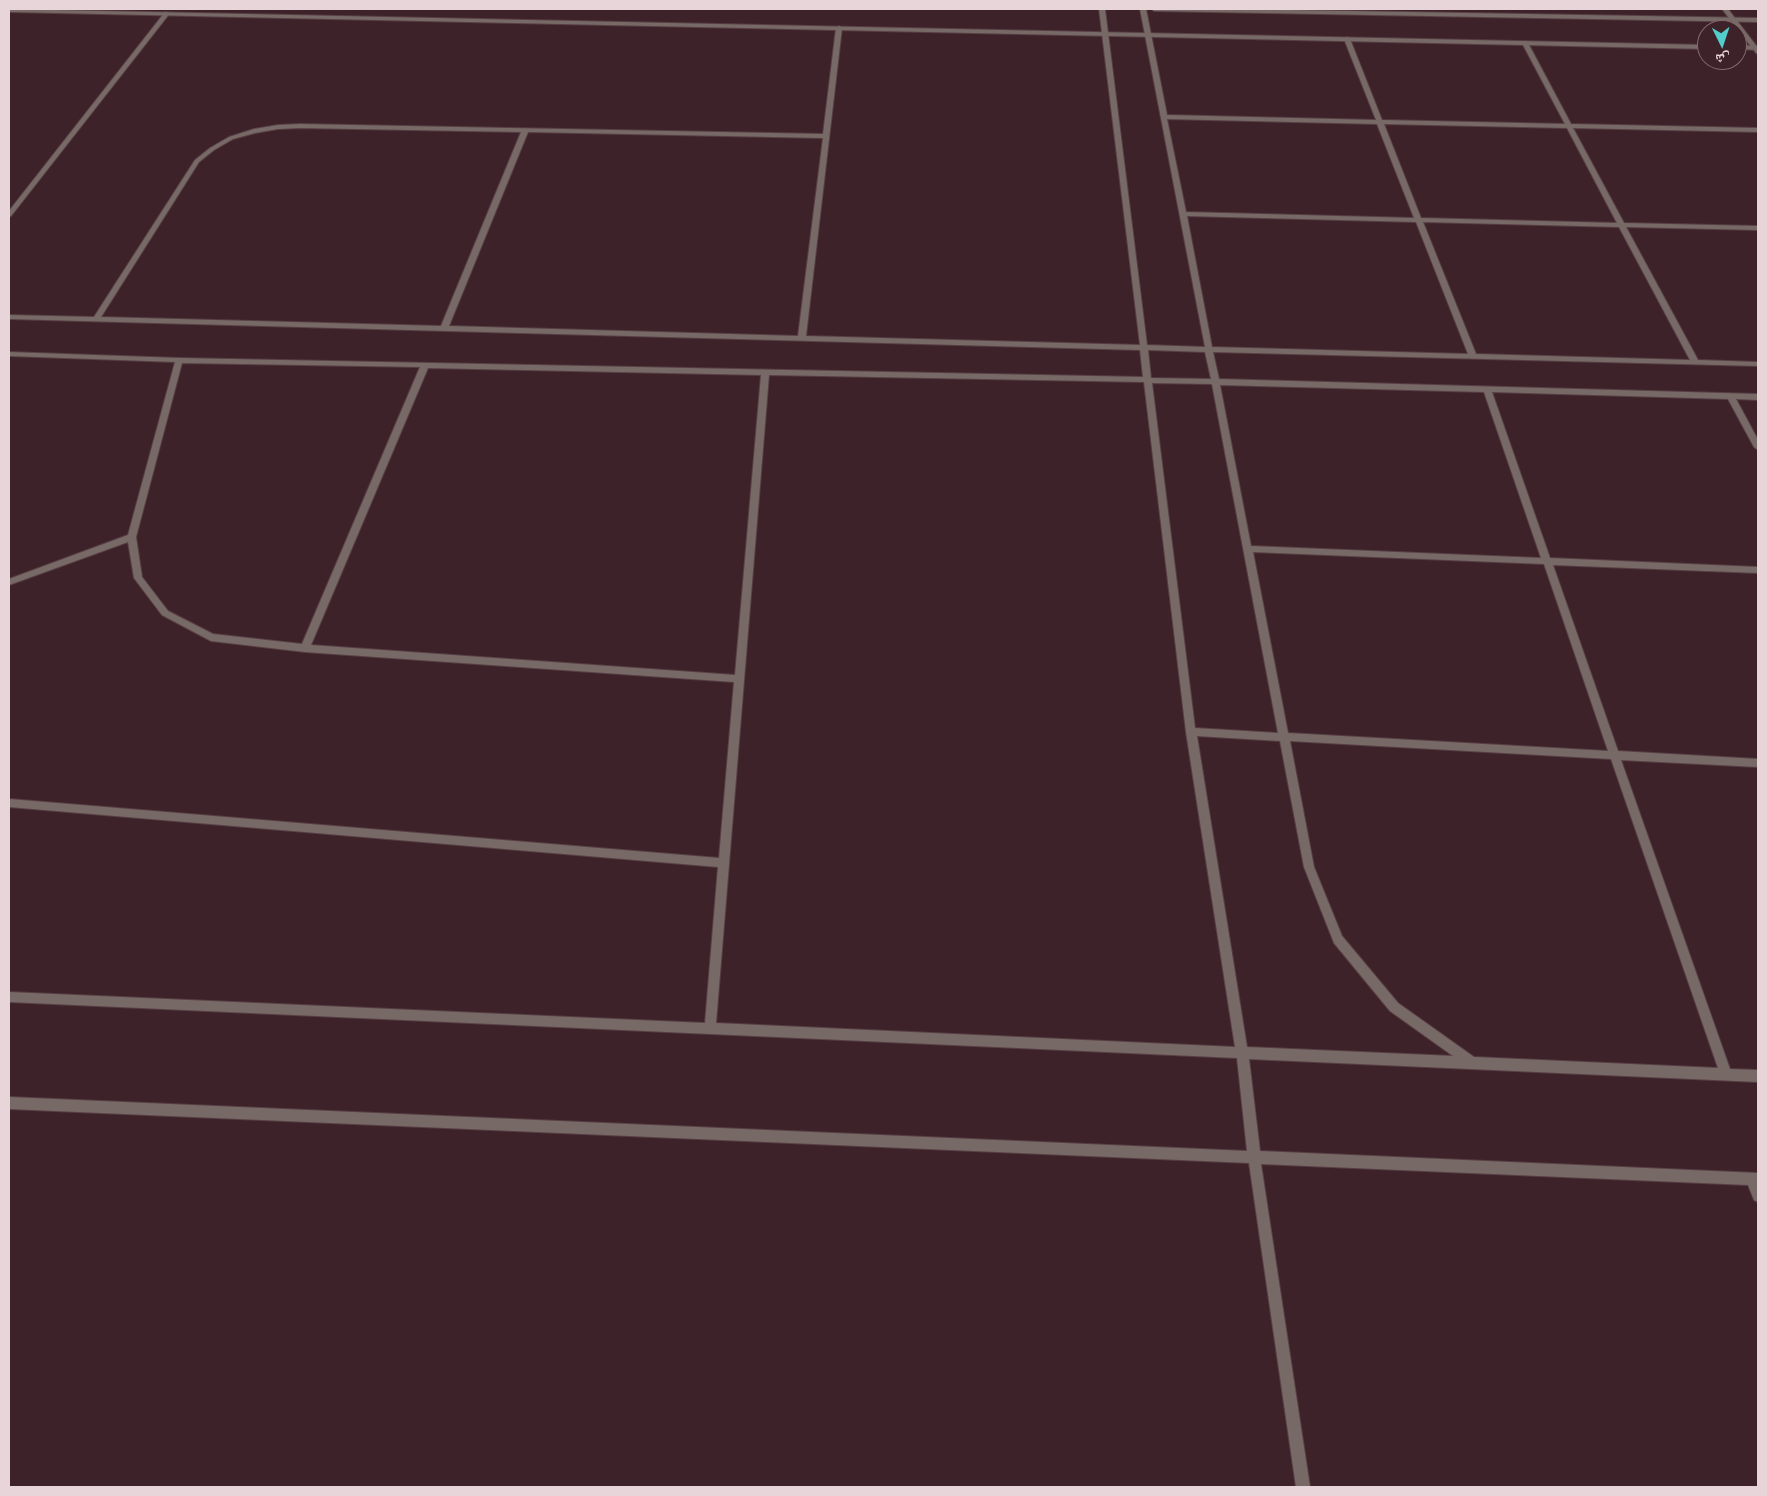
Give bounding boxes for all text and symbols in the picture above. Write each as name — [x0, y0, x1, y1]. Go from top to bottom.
north arrow — [1697, 20, 1747, 70]
text: ش — [1715, 49, 1731, 68]

